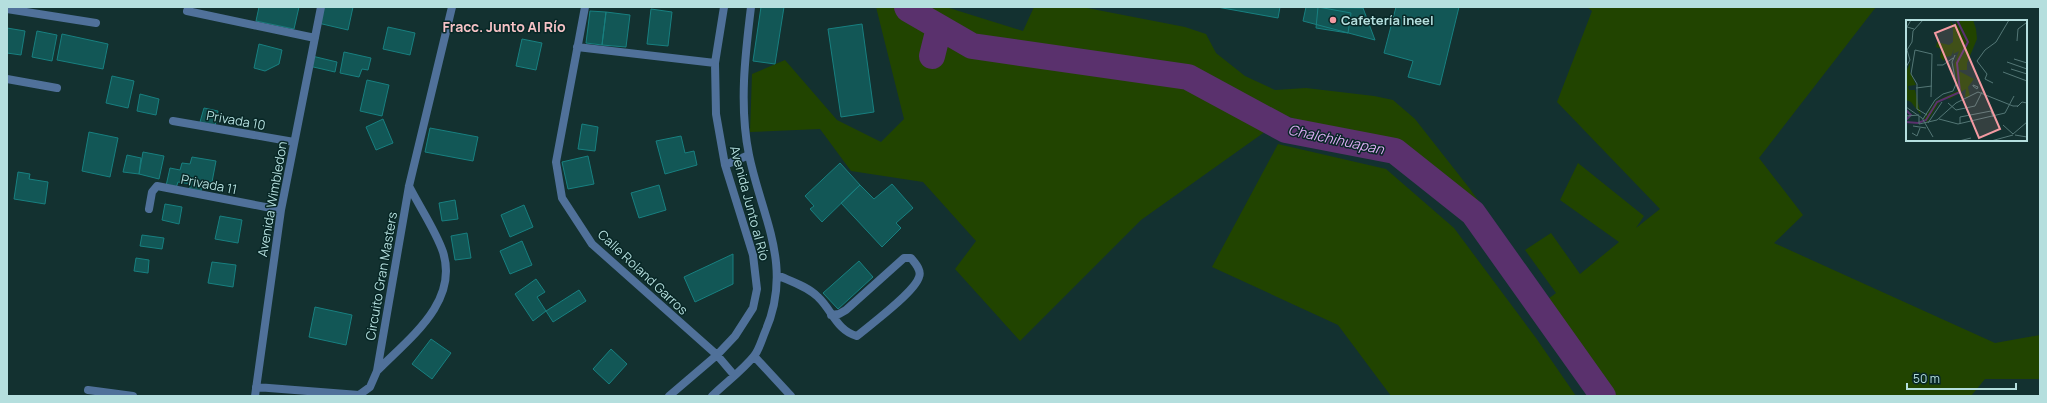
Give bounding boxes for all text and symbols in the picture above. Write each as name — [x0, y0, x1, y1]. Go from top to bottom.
place label: Cafetería ineel — [1341, 11, 1434, 29]
marker: Cafetería ineel — [1328, 15, 1338, 25]
district label: Fracc. Junto Al Río — [442, 17, 566, 36]
inset map — [1906, 20, 2027, 141]
street label: Privada 10 — [205, 106, 267, 134]
water label: Chalchihuapan — [1286, 120, 1386, 159]
street label: Avenida Wimbledon — [253, 140, 291, 258]
street label: Avenida Junto al Río — [726, 144, 774, 263]
street label: Privada 11 — [179, 170, 239, 198]
street label: Circuito Gran Masters — [361, 210, 401, 342]
street label: Calle Roland Garros — [594, 226, 692, 319]
scale bar — [1907, 365, 2016, 391]
text: 50 m — [1913, 370, 1940, 387]

